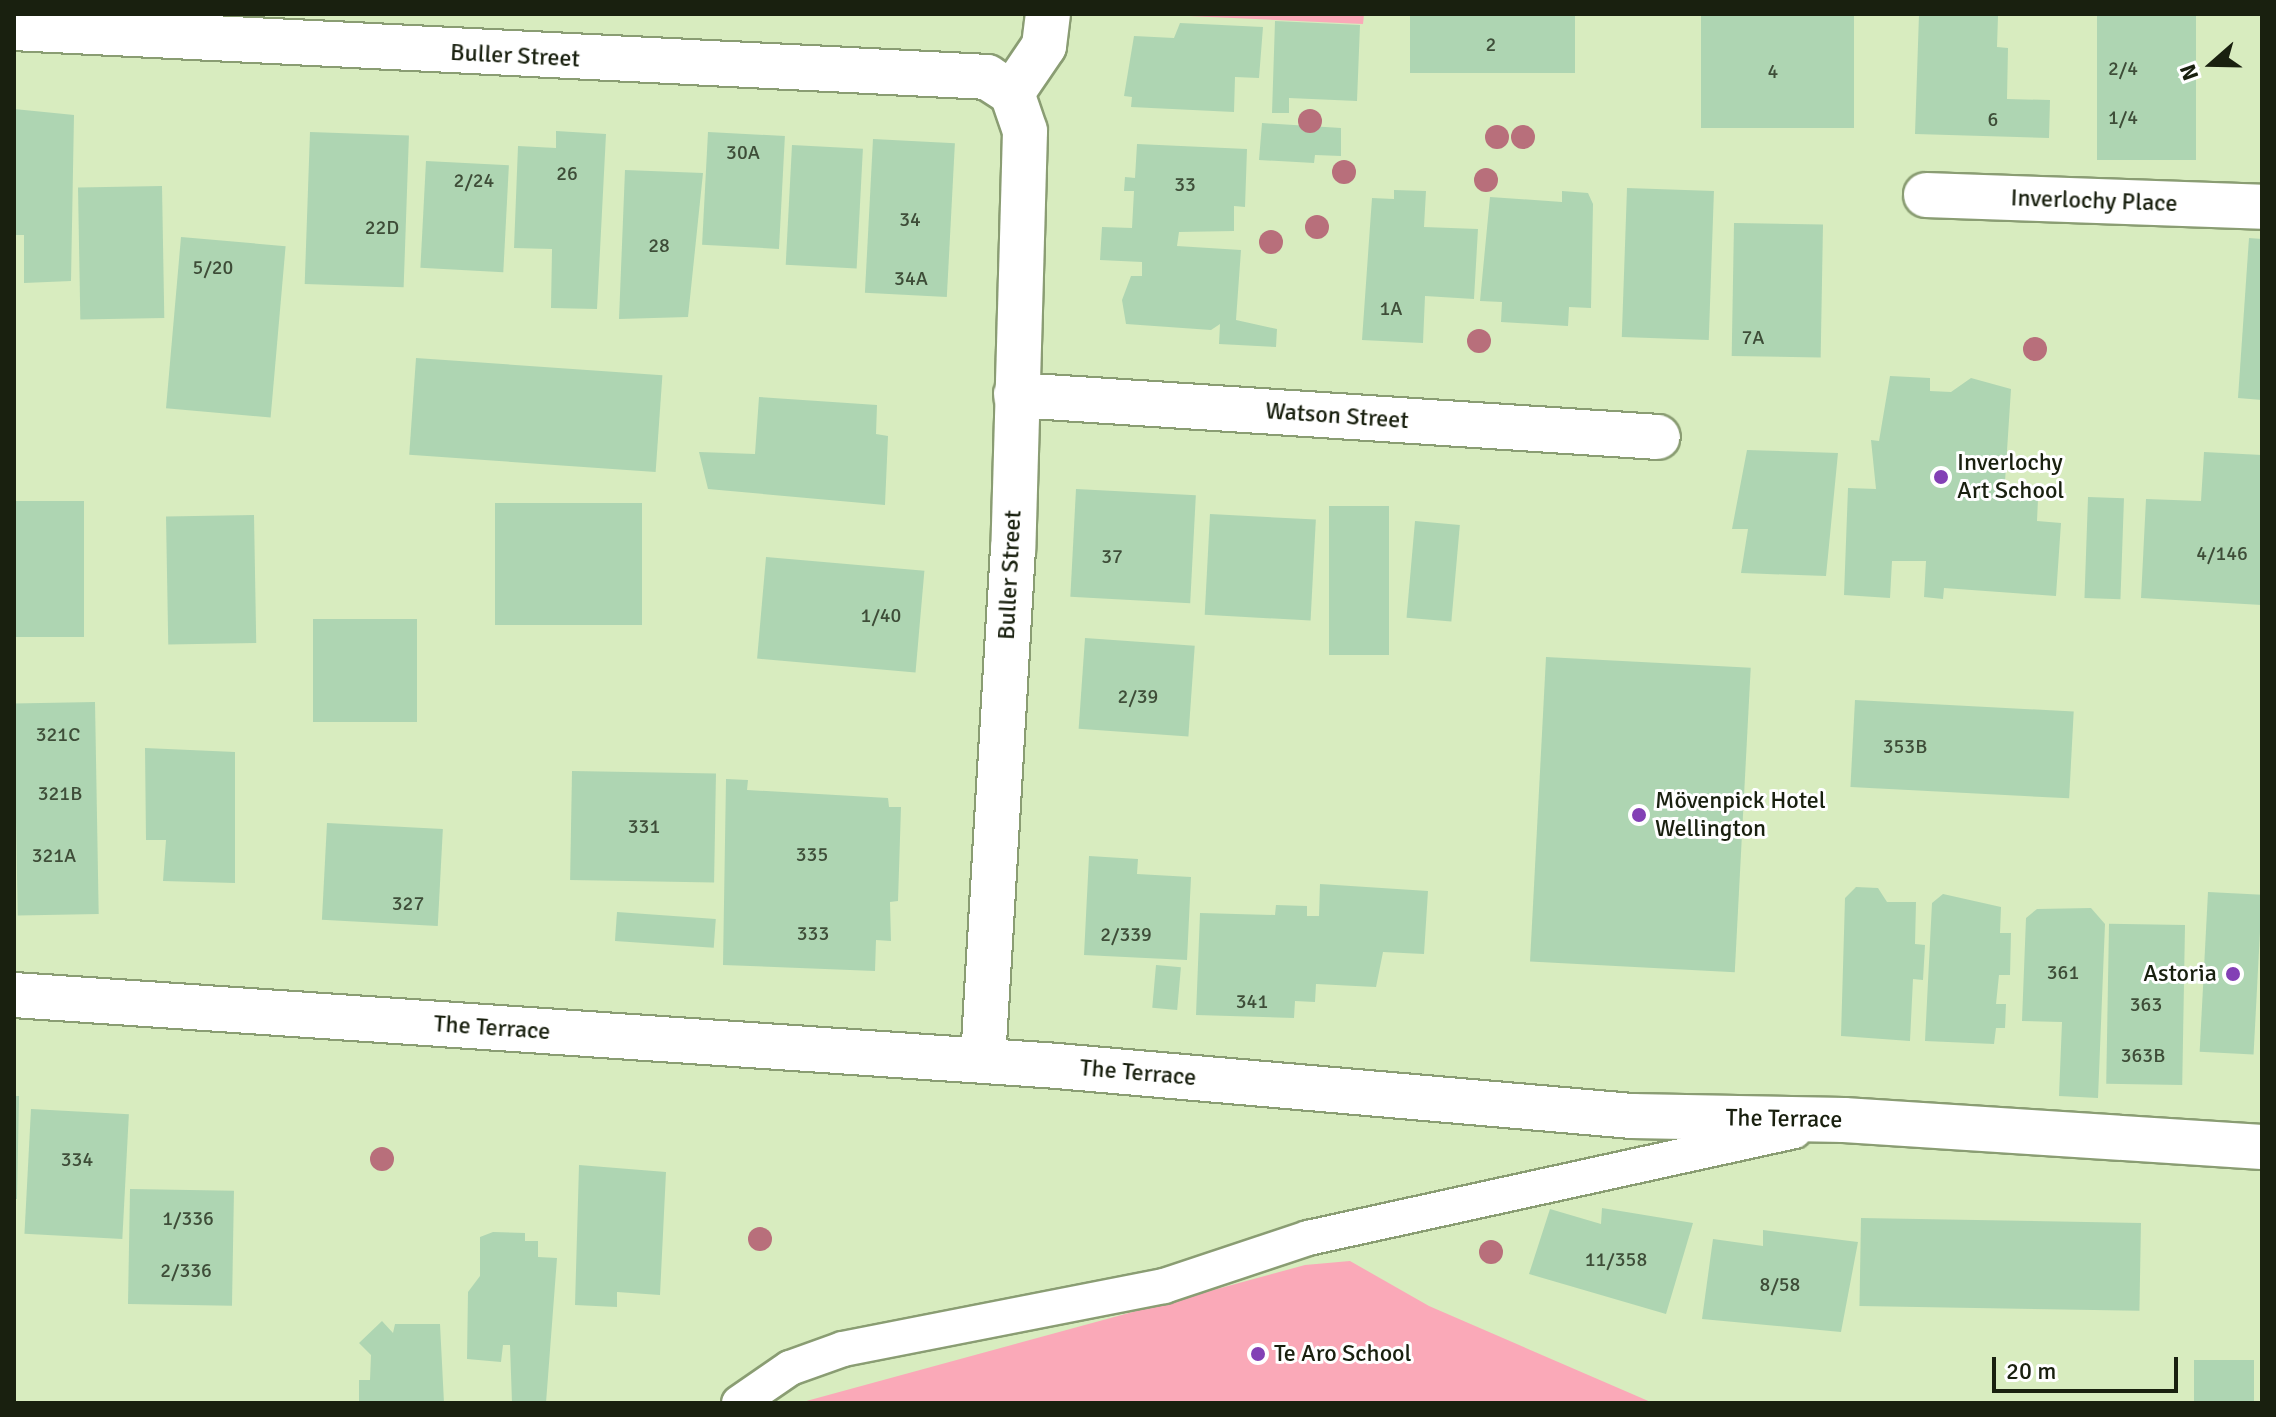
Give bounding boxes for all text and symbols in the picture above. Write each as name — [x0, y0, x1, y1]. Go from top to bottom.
north arrow — [2172, 24, 2252, 104]
house number: 2 — [1486, 32, 1496, 56]
street label: Buller Street — [449, 38, 581, 74]
house number: 2/4 — [2108, 56, 2138, 80]
house number: 4 — [1768, 59, 1778, 83]
text: N — [2174, 61, 2204, 84]
house number: 1/4 — [2108, 105, 2138, 129]
house number: 6 — [1988, 107, 1998, 131]
house number: 30A — [726, 140, 760, 164]
house number: 26 — [556, 161, 578, 185]
house number: 2/24 — [454, 168, 494, 192]
house number: 33 — [1174, 172, 1196, 196]
street label: Inverlochy Place — [2010, 184, 2178, 218]
house number: 34 — [899, 207, 921, 231]
house number: 22D — [365, 215, 399, 239]
house number: 28 — [648, 233, 670, 257]
house number: 5/20 — [193, 255, 233, 279]
house number: 34A — [894, 266, 928, 290]
house number: 1A — [1379, 296, 1403, 320]
house number: 7A — [1741, 325, 1765, 349]
street label: Watson Street — [1264, 397, 1410, 435]
place label: Inverlochy Art School — [1957, 449, 2064, 505]
marker: Inverlochy Art School — [1932, 468, 1950, 486]
street label: Buller Street — [992, 509, 1028, 641]
house number: 4/146 — [2196, 541, 2248, 565]
house number: 37 — [1101, 544, 1123, 568]
house number: 1/40 — [861, 603, 901, 627]
house number: 2/39 — [1118, 684, 1158, 708]
house number: 321C — [36, 722, 80, 746]
house number: 353B — [1883, 734, 1927, 758]
house number: 321B — [38, 781, 82, 805]
place label: Mövenpick Hotel Wellington — [1655, 787, 1826, 843]
marker: Mövenpick Hotel Wellington — [1630, 806, 1648, 824]
house number: 331 — [628, 814, 660, 838]
house number: 335 — [796, 842, 828, 866]
house number: 321A — [32, 843, 76, 867]
house number: 327 — [392, 891, 424, 915]
house number: 333 — [797, 921, 829, 945]
house number: 2/339 — [1100, 922, 1152, 946]
house number: 361 — [2047, 960, 2079, 984]
place label: Astoria — [2143, 960, 2217, 988]
marker: Astoria — [2224, 965, 2242, 983]
house number: 341 — [1236, 989, 1268, 1013]
house number: 363 — [2130, 992, 2162, 1016]
street label: The Terrace — [433, 1010, 551, 1046]
house number: 363B — [2121, 1043, 2165, 1067]
street label: The Terrace — [1079, 1054, 1197, 1092]
street label: The Terrace — [1725, 1104, 1843, 1134]
house number: 334 — [61, 1147, 93, 1171]
house number: 1/336 — [162, 1206, 214, 1230]
house number: 11/358 — [1585, 1247, 1647, 1271]
house number: 2/336 — [160, 1258, 212, 1282]
house number: 8/58 — [1760, 1272, 1800, 1296]
place label: Te Aro School — [1274, 1340, 1412, 1368]
scale bar — [1996, 1341, 2182, 1391]
marker: Te Aro School — [1249, 1345, 1267, 1363]
text: 20 m — [2006, 1356, 2056, 1386]

